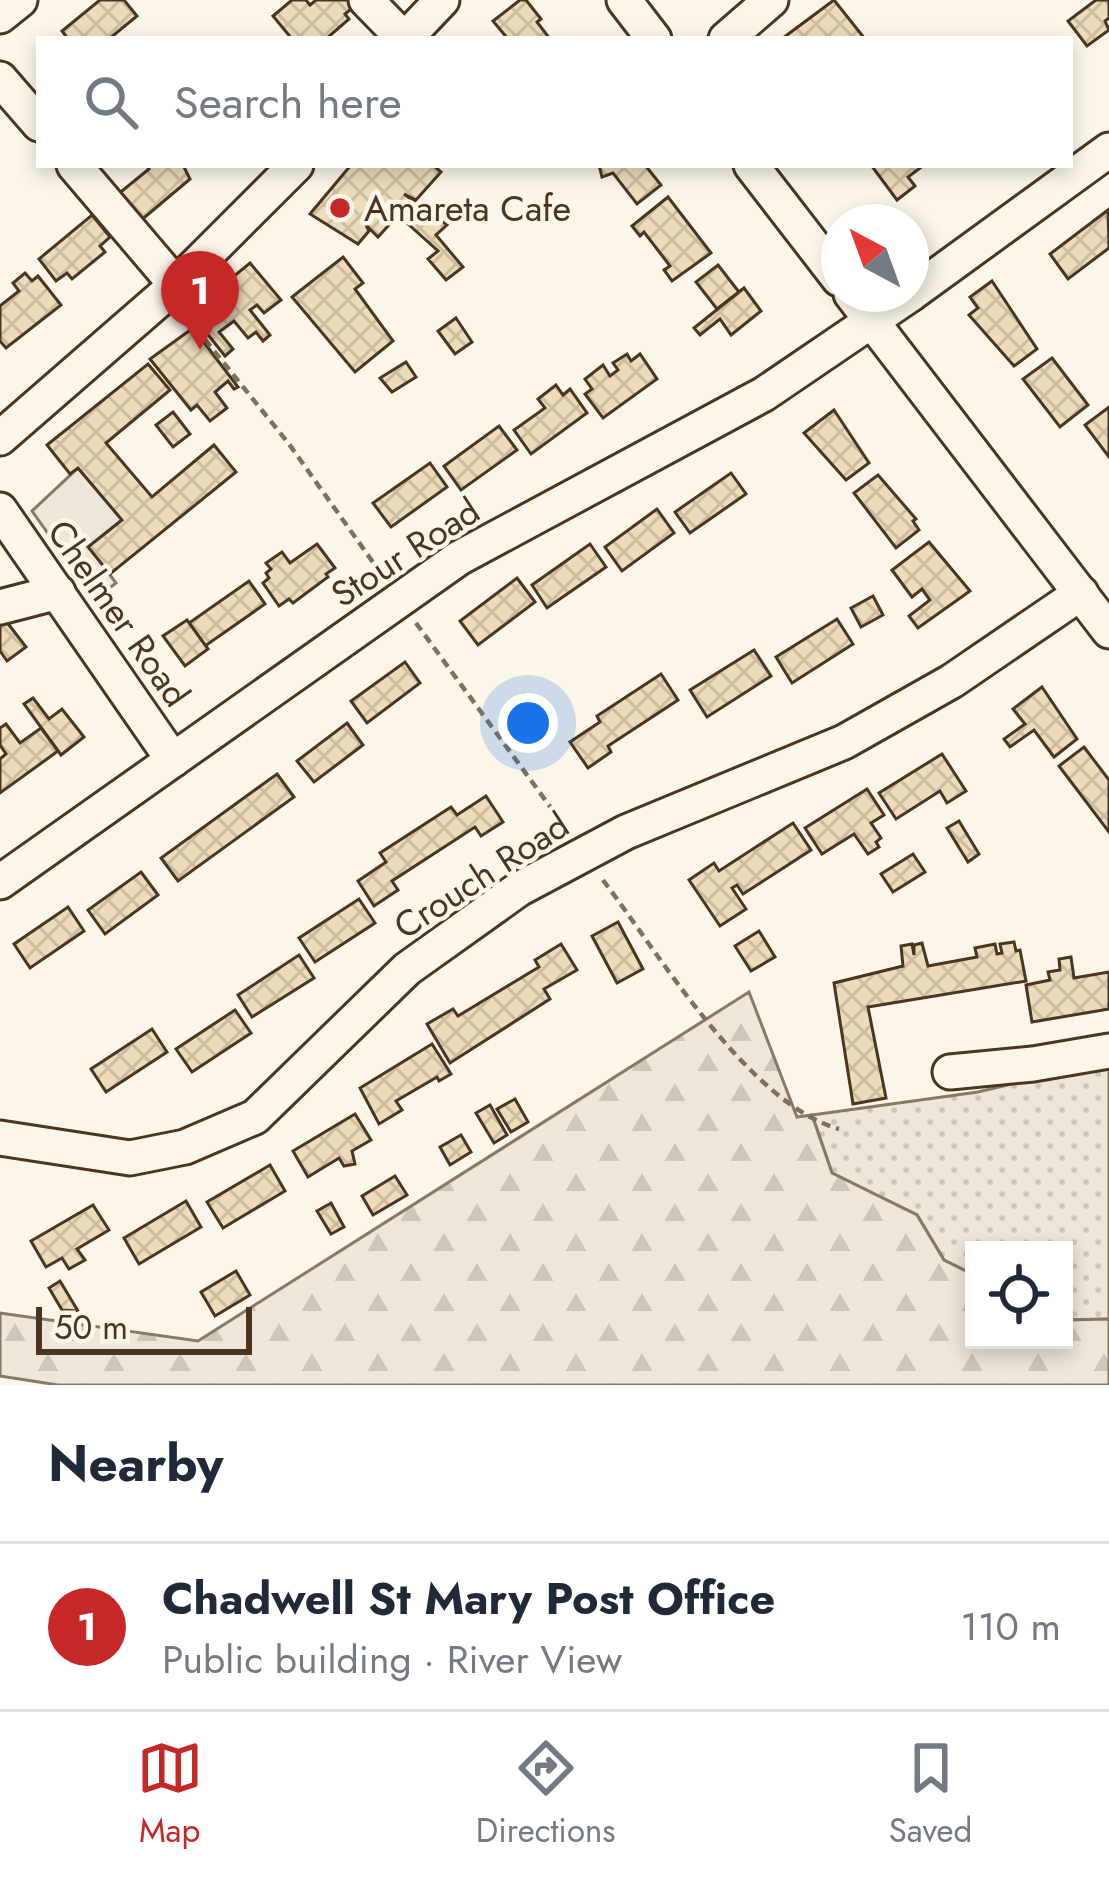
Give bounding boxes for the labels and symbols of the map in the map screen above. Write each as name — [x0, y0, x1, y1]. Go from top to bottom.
place label: Amareta Cafe — [364, 182, 571, 234]
marker: Amareta Cafe — [327, 195, 353, 221]
north arrow — [821, 204, 929, 312]
pin: 1 — [161, 251, 239, 350]
street label: Stour Road — [321, 485, 489, 619]
street label: Chelmer Road — [35, 509, 203, 717]
your location — [498, 693, 558, 753]
street label: Crouch Road — [383, 799, 579, 951]
scale bar — [36, 1301, 252, 1354]

